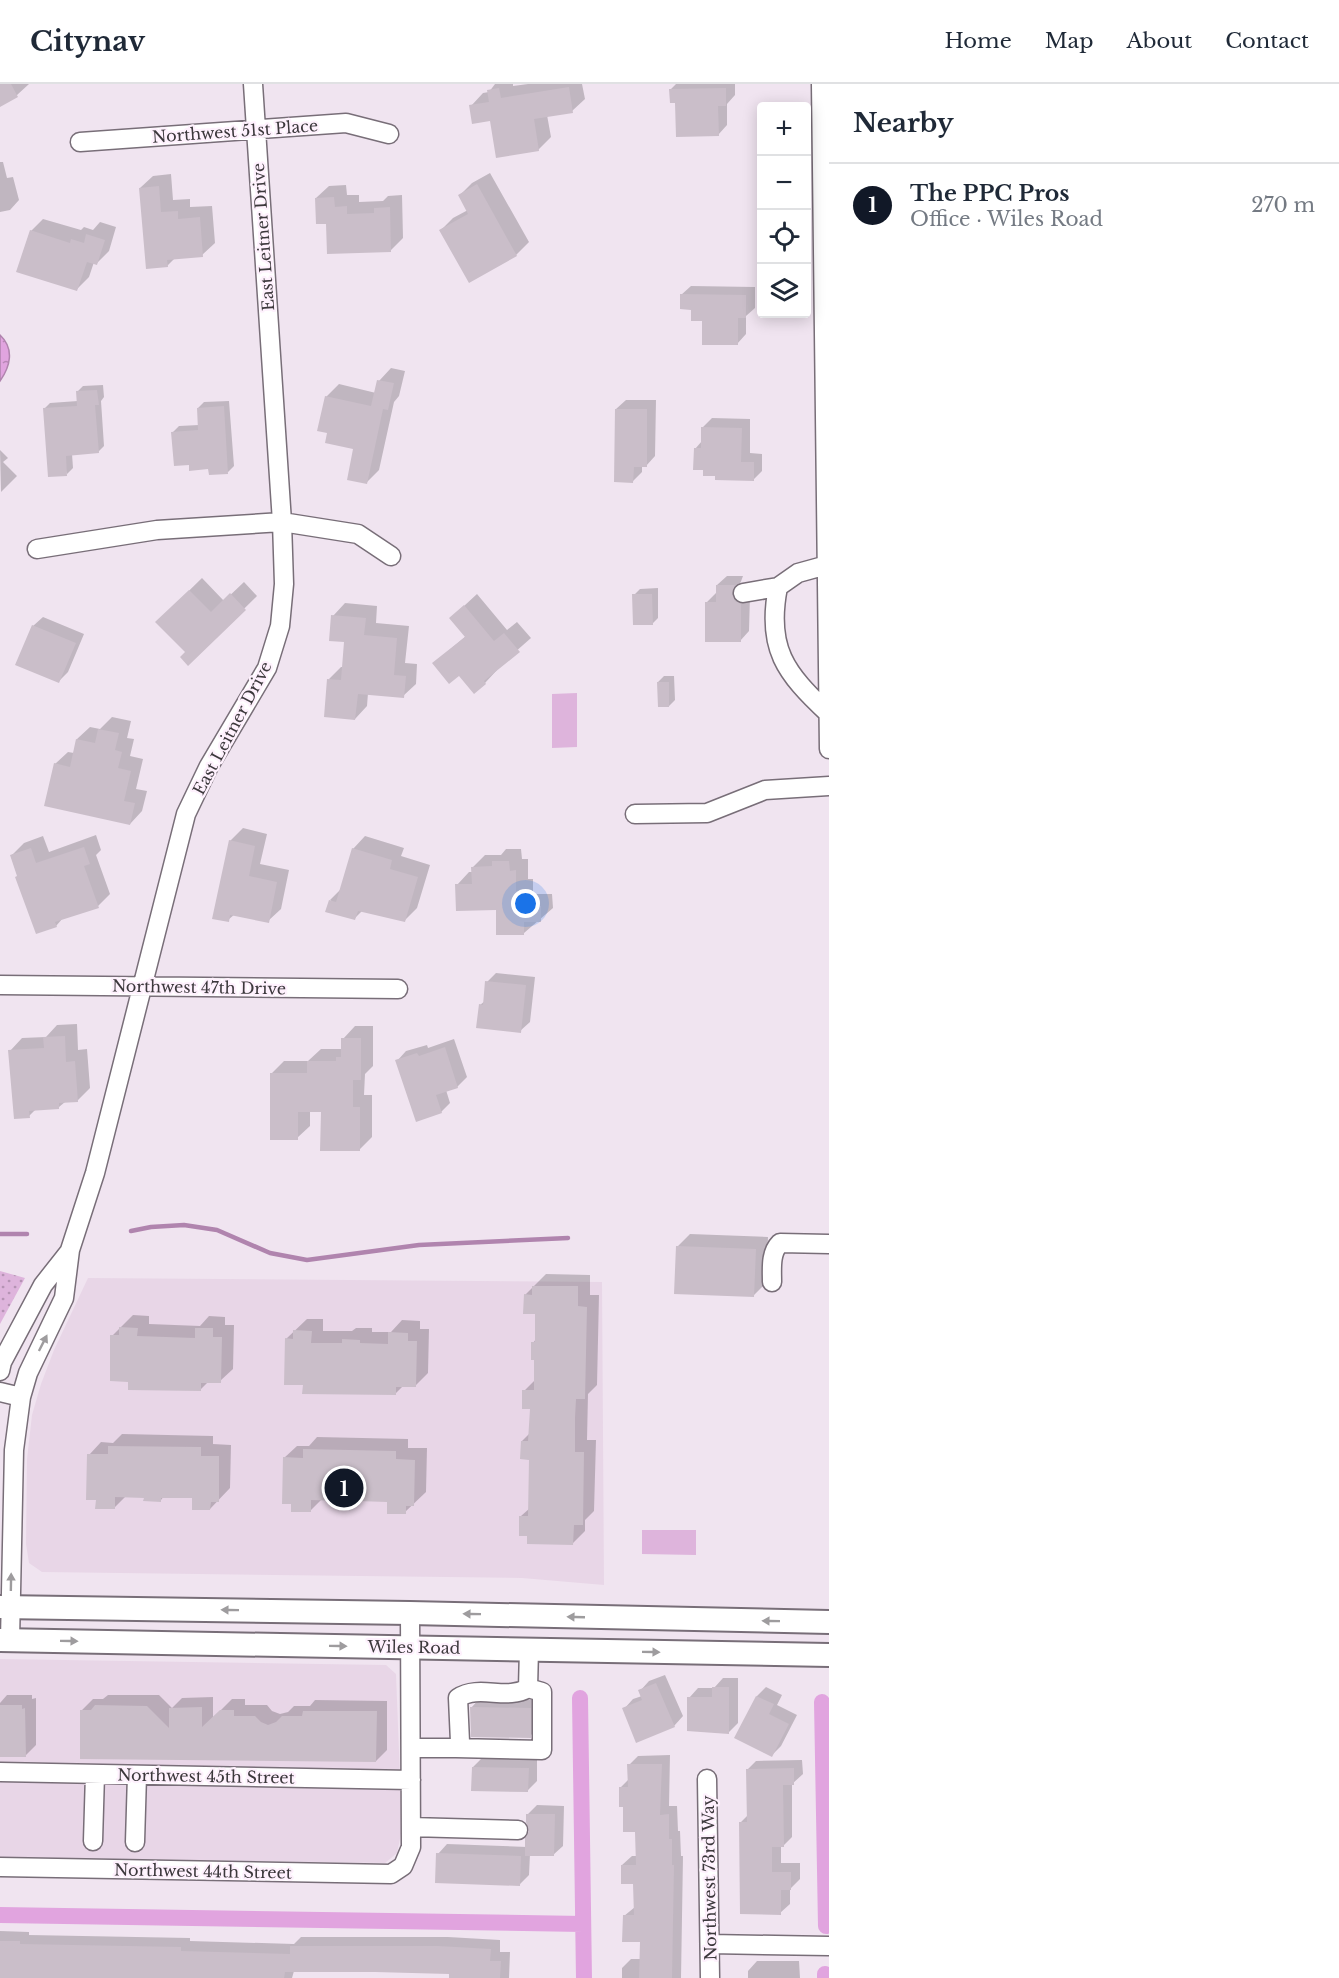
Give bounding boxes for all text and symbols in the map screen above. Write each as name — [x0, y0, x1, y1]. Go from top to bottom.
text: Citynav — [30, 24, 145, 59]
text: Home — [945, 28, 1012, 54]
text: Map — [1045, 28, 1093, 54]
text: About — [1126, 28, 1192, 54]
text: Contact — [1225, 28, 1309, 54]
map controls — [757, 102, 811, 318]
button: + — [757, 102, 811, 156]
text: Nearby — [853, 107, 954, 139]
street label: Northwest 51st Place — [151, 115, 319, 147]
button: − — [757, 156, 811, 210]
street label: East Leitner Drive — [248, 162, 278, 312]
text: The PPC Pros — [910, 180, 1070, 207]
text: 1 — [868, 193, 877, 217]
text: 270 m — [1251, 193, 1315, 217]
text: Office · Wiles Road — [910, 207, 1103, 231]
button: locate — [757, 210, 811, 264]
button: layers — [757, 264, 811, 318]
street label: East Leitner Drive — [188, 658, 276, 798]
your location — [511, 889, 540, 918]
street label: Northwest 47th Drive — [112, 975, 286, 999]
one-way arrow — [38, 1335, 47, 1352]
pin: 1 — [324, 1466, 364, 1510]
one-way arrow — [6, 1572, 16, 1591]
one-way arrow — [221, 1605, 240, 1615]
one-way arrow — [462, 1609, 481, 1619]
one-way arrow — [566, 1612, 585, 1621]
one-way arrow — [761, 1616, 780, 1626]
one-way arrow — [59, 1636, 78, 1646]
street label: Wiles Road — [366, 1636, 461, 1658]
one-way arrow — [328, 1641, 347, 1651]
one-way arrow — [641, 1647, 660, 1656]
street label: Northwest 45th Street — [117, 1764, 295, 1788]
street label: Northwest 73rd Way — [698, 1794, 720, 1961]
street label: Northwest 44th Street — [114, 1859, 292, 1883]

